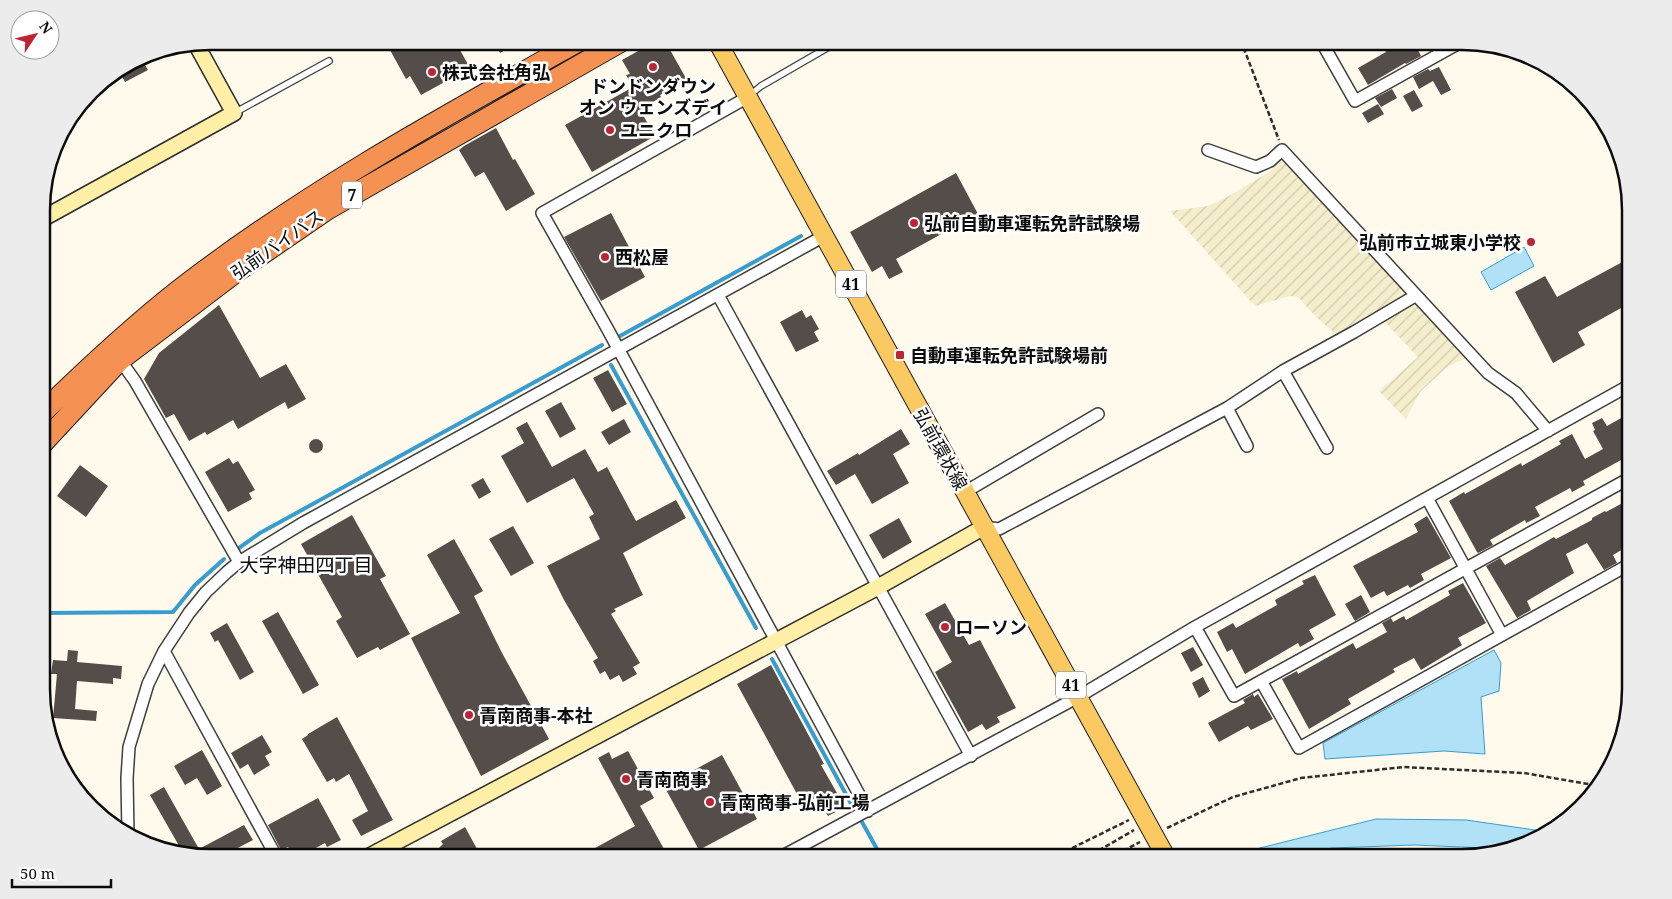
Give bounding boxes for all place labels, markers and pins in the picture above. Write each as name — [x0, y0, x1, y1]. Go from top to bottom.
place label: 株式会社角弘 — [442, 60, 550, 84]
marker: ドンドンダウン オン ウェンズデイ — [647, 61, 659, 73]
marker: 株式会社角弘 — [426, 66, 438, 78]
place label: ドンドンダウン オン ウェンズデイ — [579, 74, 727, 119]
place label: ユニクロ — [620, 118, 692, 142]
marker: ユニクロ — [604, 124, 616, 136]
place label: 弘前自動車運転免許試験場 — [924, 211, 1140, 235]
marker: 弘前自動車運転免許試験場 — [908, 217, 920, 229]
place label: 弘前市立城東小学校 — [1359, 230, 1521, 254]
marker: 弘前市立城東小学校 — [1525, 236, 1537, 248]
place label: 西松屋 — [615, 245, 669, 269]
marker: 西松屋 — [599, 251, 611, 263]
place label: 自動車運転免許試験場前 — [910, 343, 1108, 367]
marker: 自動車運転免許試験場前 — [894, 349, 906, 361]
place label: ローソン — [955, 615, 1027, 639]
marker: ローソン — [939, 621, 951, 633]
place label: 青南商事-本社 — [479, 703, 593, 727]
marker: 青南商事-本社 — [463, 709, 475, 721]
place label: 青南商事 — [636, 767, 708, 791]
marker: 青南商事 — [620, 773, 632, 785]
place label: 青南商事-弘前工場 — [720, 790, 870, 814]
marker: 青南商事-弘前工場 — [704, 796, 716, 808]

